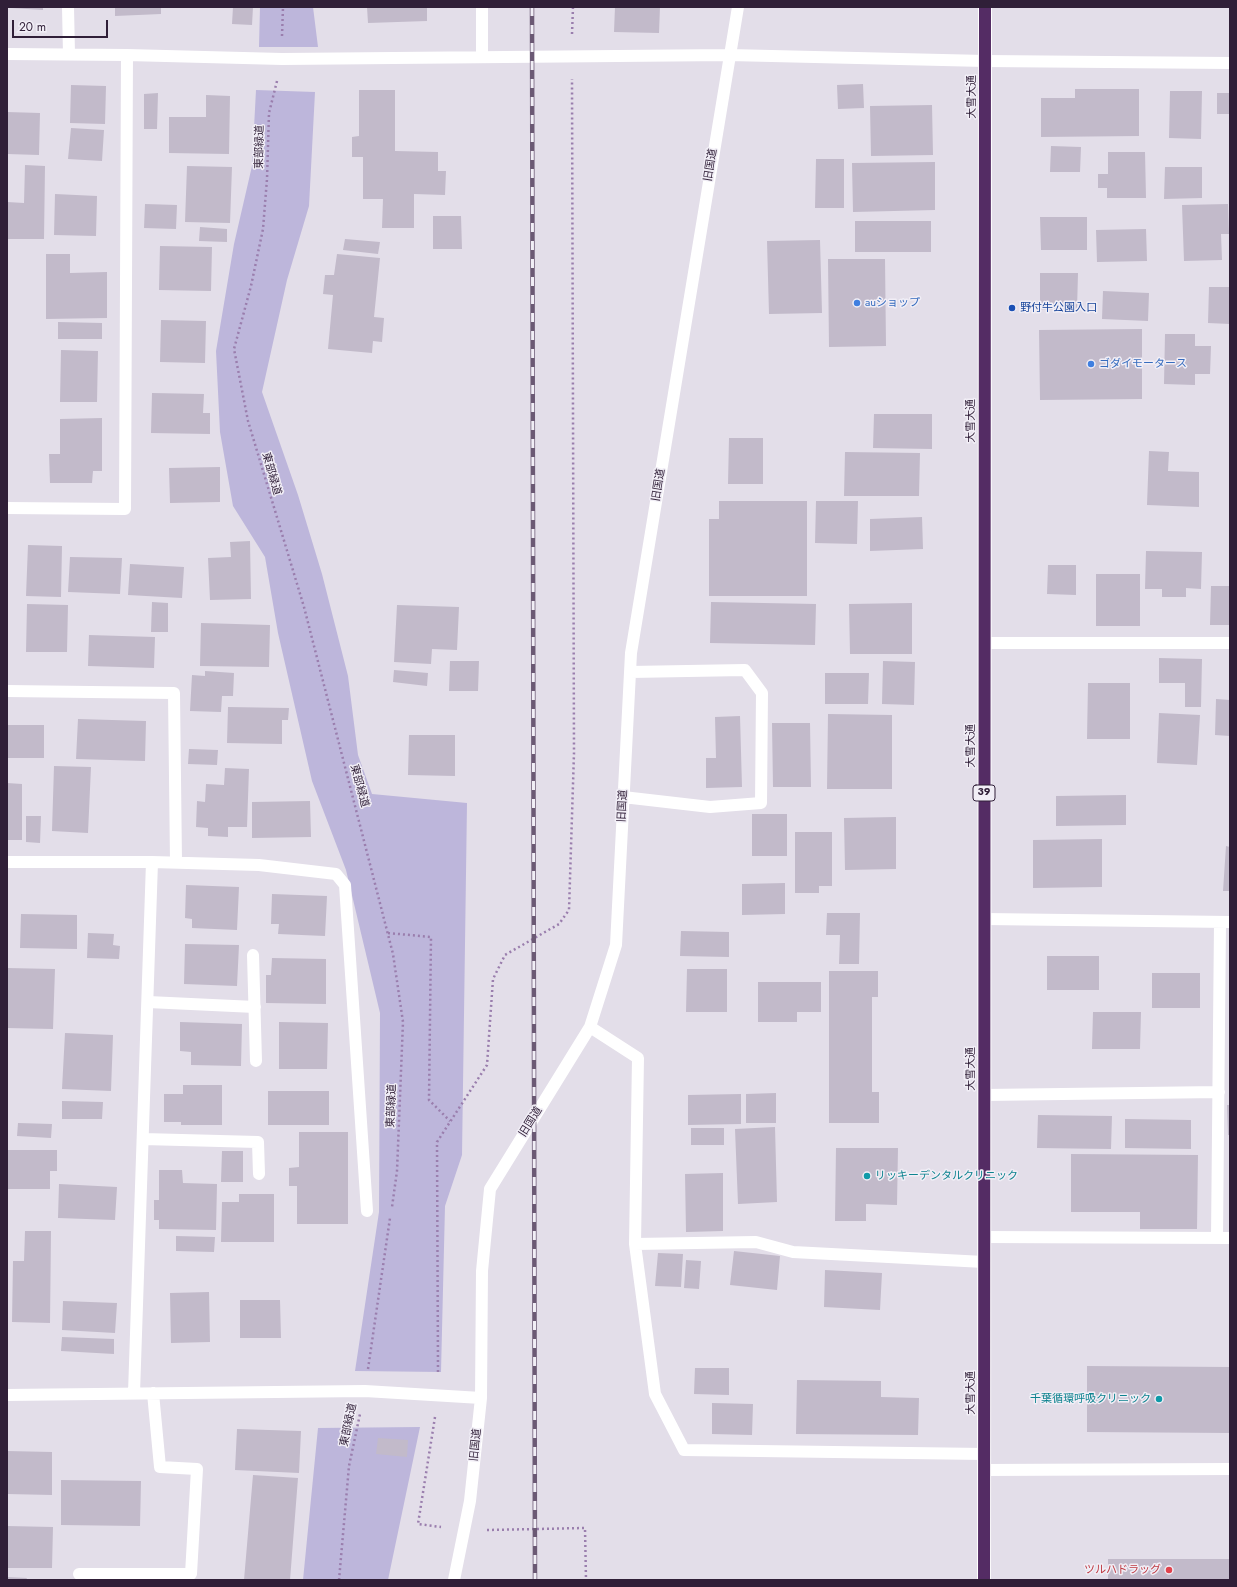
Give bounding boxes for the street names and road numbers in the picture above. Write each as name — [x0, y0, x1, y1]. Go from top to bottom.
street label: 大雪大通 — [965, 75, 979, 119]
street label: 東部緑道 — [253, 125, 267, 169]
street label: 旧国道 — [702, 148, 720, 182]
street label: 大雪大通 — [964, 399, 978, 443]
street label: 東部緑道 — [259, 451, 283, 497]
street label: 旧国道 — [650, 468, 668, 502]
street label: 大雪大通 — [964, 724, 978, 768]
street label: 東部緑道 — [347, 763, 371, 809]
road number: 39 — [973, 785, 995, 801]
street label: 旧国道 — [616, 789, 630, 823]
street label: 大雪大通 — [964, 1047, 978, 1091]
street label: 東部緑道 — [385, 1084, 399, 1128]
street label: 旧国道 — [517, 1105, 545, 1139]
street label: 大雪大通 — [964, 1371, 978, 1415]
street label: 東部緑道 — [338, 1402, 360, 1448]
street label: 旧国道 — [468, 1428, 484, 1462]

